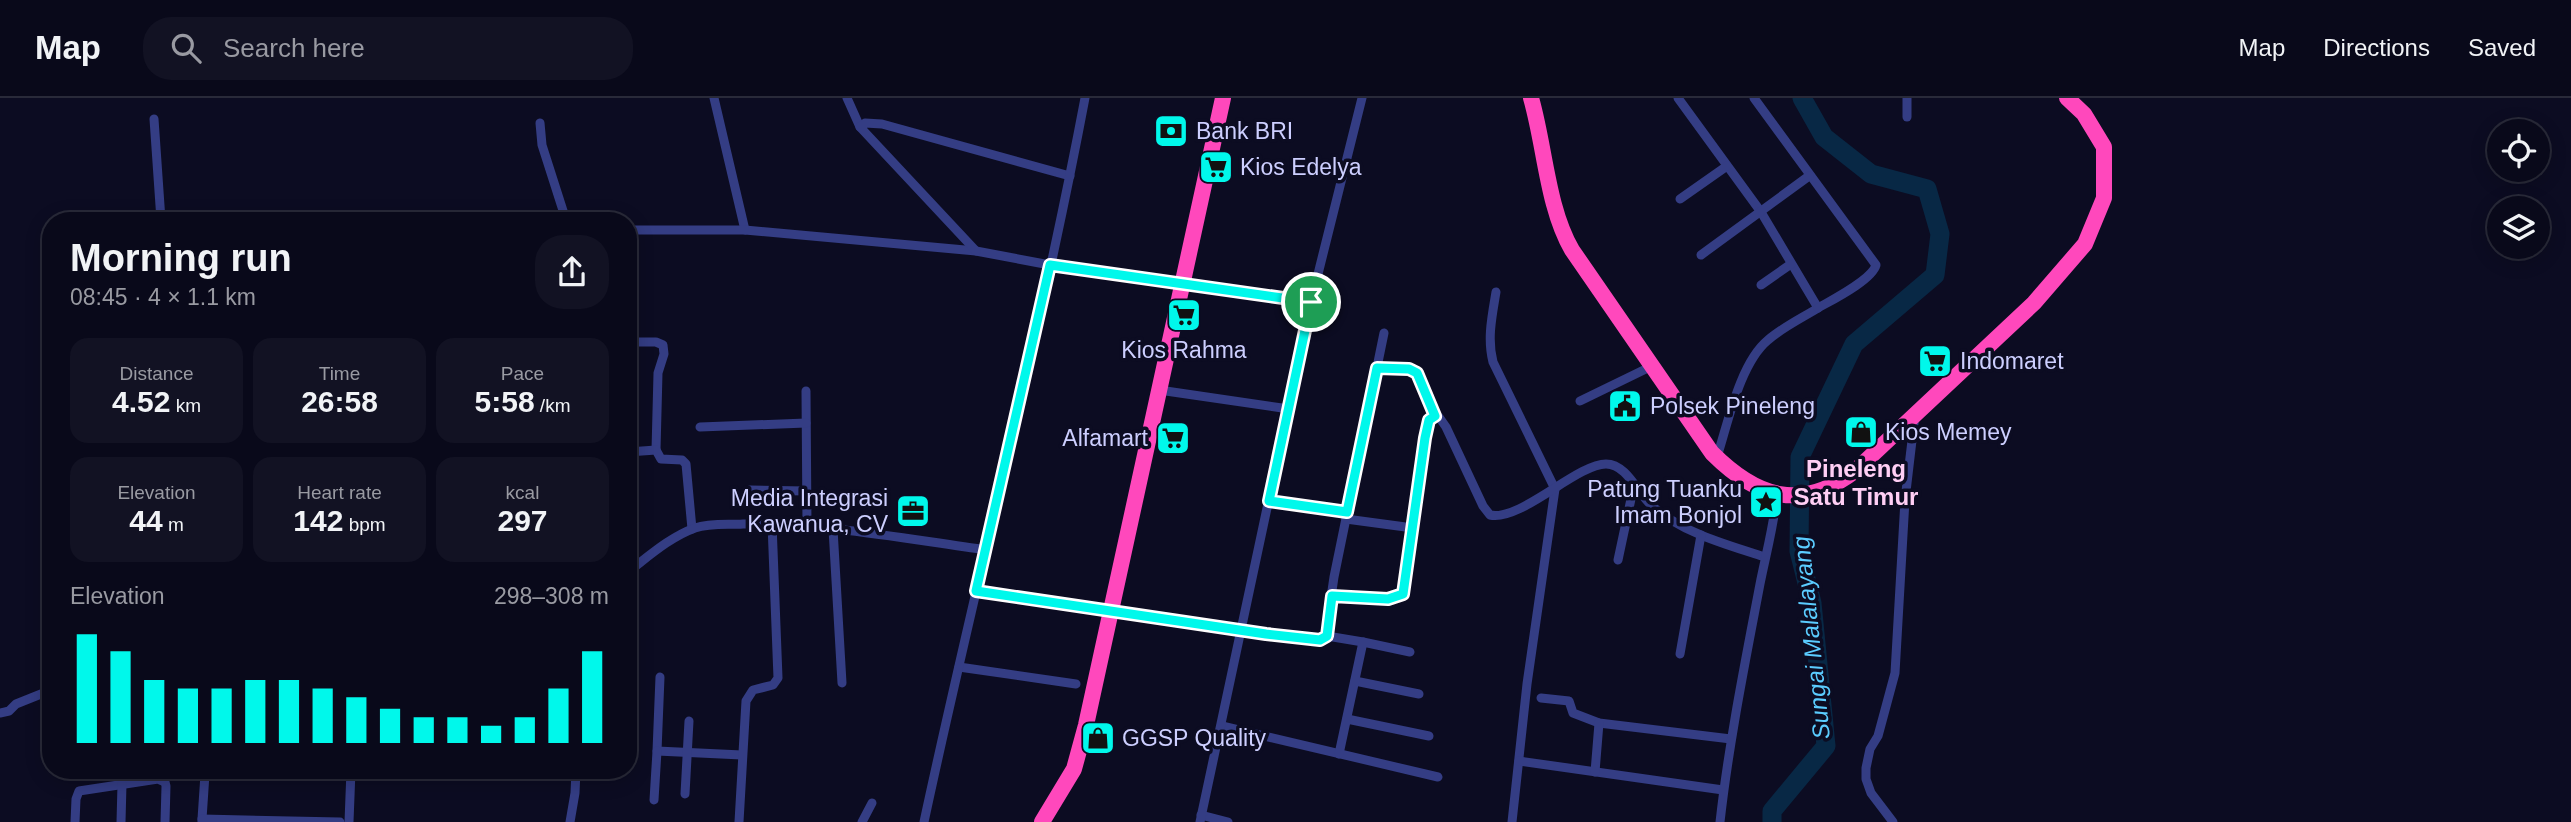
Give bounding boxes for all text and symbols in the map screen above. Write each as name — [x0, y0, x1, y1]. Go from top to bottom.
search box — [143, 17, 633, 80]
text: Map — [35, 29, 101, 66]
icon: search — [167, 29, 205, 67]
text: Search here — [223, 33, 365, 63]
text: Map — [2239, 34, 2285, 61]
text: Directions — [2323, 34, 2430, 61]
text: Saved — [2468, 34, 2536, 61]
bank icon: Bank BRI — [1152, 112, 1190, 150]
place label: Bank BRI — [1196, 118, 1293, 144]
map controls — [2487, 119, 2550, 259]
button: locate — [2487, 119, 2550, 182]
supermarket icon: Kios Edelya — [1197, 148, 1235, 186]
place label: Kios Edelya — [1240, 154, 1362, 180]
button: layers — [2487, 196, 2550, 259]
button: share — [535, 235, 609, 309]
text: Morning run — [70, 237, 292, 279]
pin — [1281, 272, 1341, 332]
icon: arrive — [1292, 283, 1330, 321]
text: 08:45 · 4 × 1.1 km — [70, 284, 256, 310]
supermarket icon: Kios Rahma — [1165, 296, 1203, 334]
place label: Kios Rahma — [1121, 337, 1247, 363]
supermarket icon: Indomaret — [1916, 342, 1954, 380]
place label: Indomaret — [1960, 348, 2064, 374]
text: Distance — [120, 363, 193, 384]
text: Time — [319, 363, 360, 384]
text: Pace — [501, 363, 544, 384]
text: 4.52 — [112, 385, 170, 418]
text: 26:58 — [301, 385, 378, 418]
text: 5:58 — [475, 385, 535, 418]
public building icon: Polsek Pineleng — [1606, 387, 1644, 425]
place label: Polsek Pineleng — [1650, 393, 1815, 419]
text: km — [170, 395, 201, 416]
text: /km — [535, 395, 570, 416]
shop icon: Kios Memey — [1842, 413, 1880, 451]
supermarket icon: Alfamart — [1154, 419, 1192, 457]
place label: Kios Memey — [1885, 419, 2012, 445]
place label: Alfamart — [1062, 425, 1149, 451]
district label: Pineleng Satu Timur — [1794, 455, 1918, 510]
place label: Patung Tuanku Imam Bonjol — [1587, 476, 1742, 528]
text: Elevation — [117, 482, 196, 503]
text: Heart rate — [297, 482, 382, 503]
text: kcal — [506, 482, 539, 503]
place icon: Patung Tuanku Imam Bonjol — [1747, 483, 1785, 521]
place label: Media Integrasi Kawanua, CV — [731, 485, 889, 537]
office icon: Media Integrasi Kawanua, CV — [894, 492, 932, 530]
text: 44 — [129, 504, 163, 537]
text: 142 — [293, 504, 343, 537]
text: 297 — [497, 504, 548, 537]
text: m — [163, 514, 184, 535]
text: bpm — [343, 514, 386, 535]
water label: Sungai Malalayang — [1787, 534, 1835, 741]
text: Elevation — [70, 583, 165, 609]
text: 298–308 m — [494, 583, 609, 609]
shop icon: GGSP Quality — [1079, 719, 1117, 757]
place label: GGSP Quality — [1122, 725, 1267, 751]

